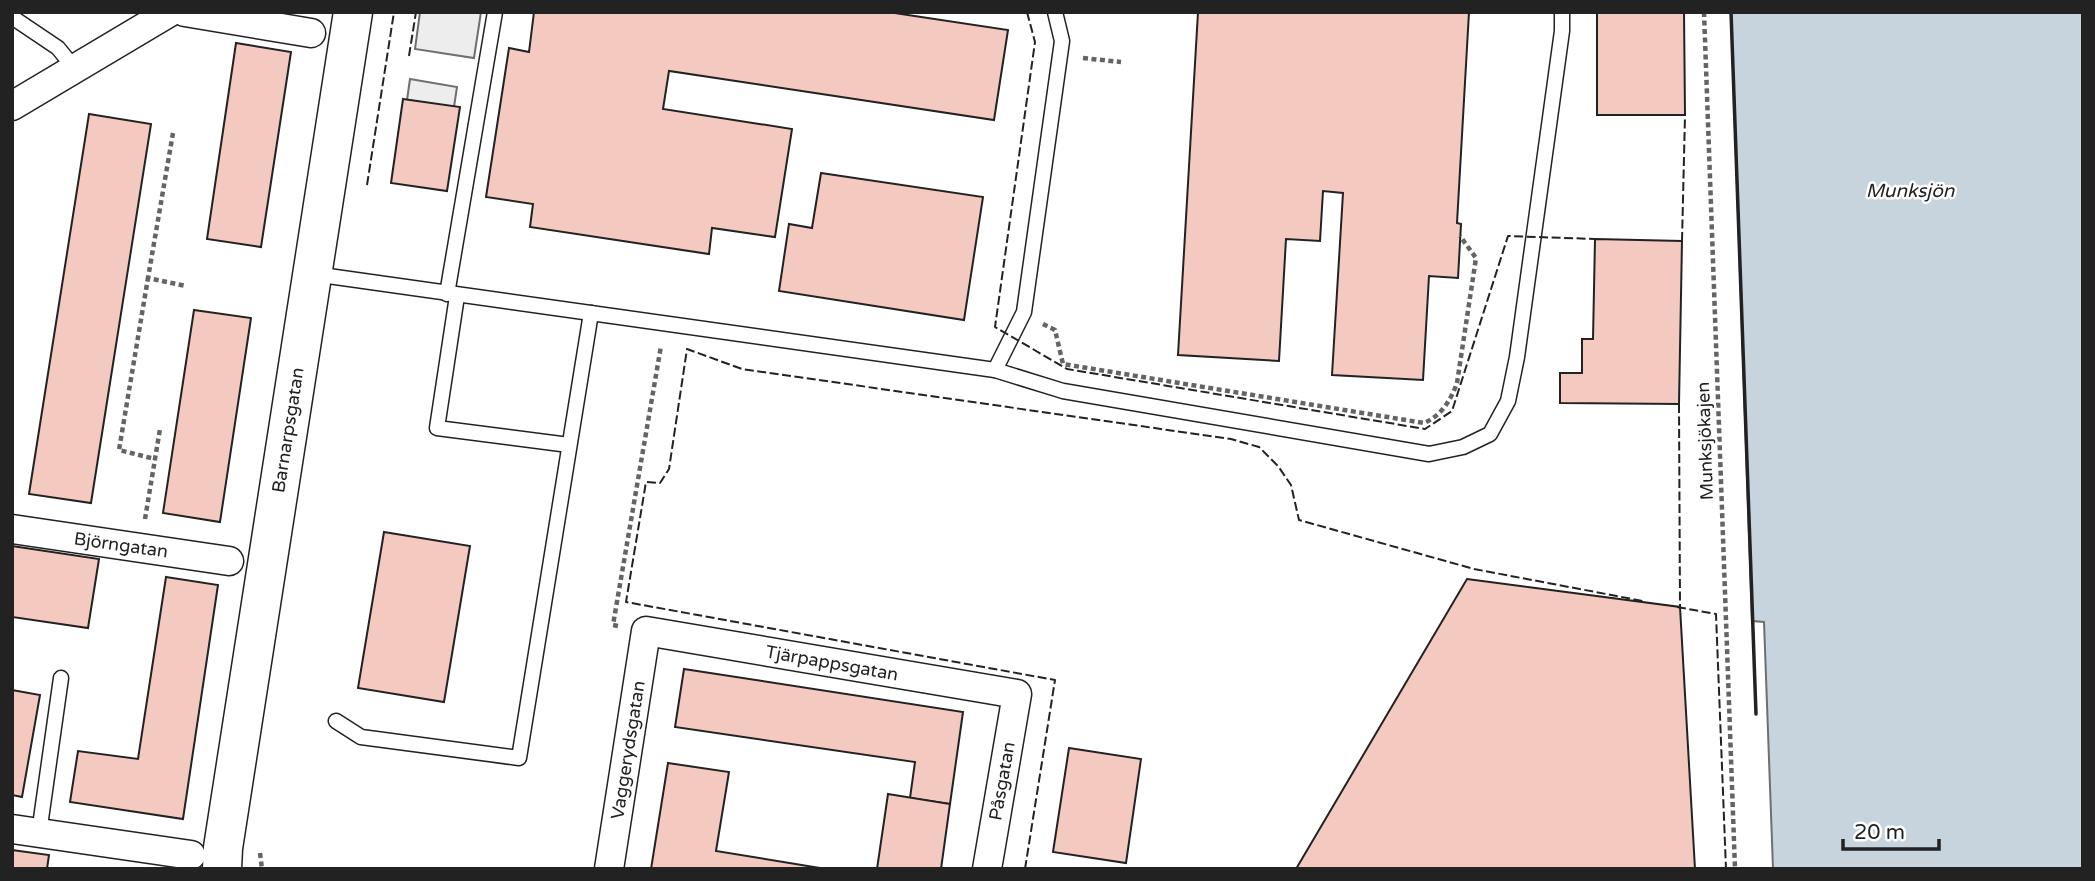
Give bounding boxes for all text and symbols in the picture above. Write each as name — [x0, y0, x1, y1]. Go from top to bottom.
water label: Munksjön — [1866, 180, 1955, 202]
street label: Barnarpsgatan — [267, 366, 309, 494]
street label: Munksjökajen — [1692, 381, 1718, 501]
street label: Björngatan — [72, 528, 170, 562]
street label: Tjärpappsgatan — [764, 640, 900, 686]
street label: Vaggerydsgatan — [606, 679, 650, 821]
street label: Påsgatan — [984, 740, 1020, 822]
scale bar — [1843, 808, 1939, 852]
text: 20 m — [1854, 820, 1905, 845]

